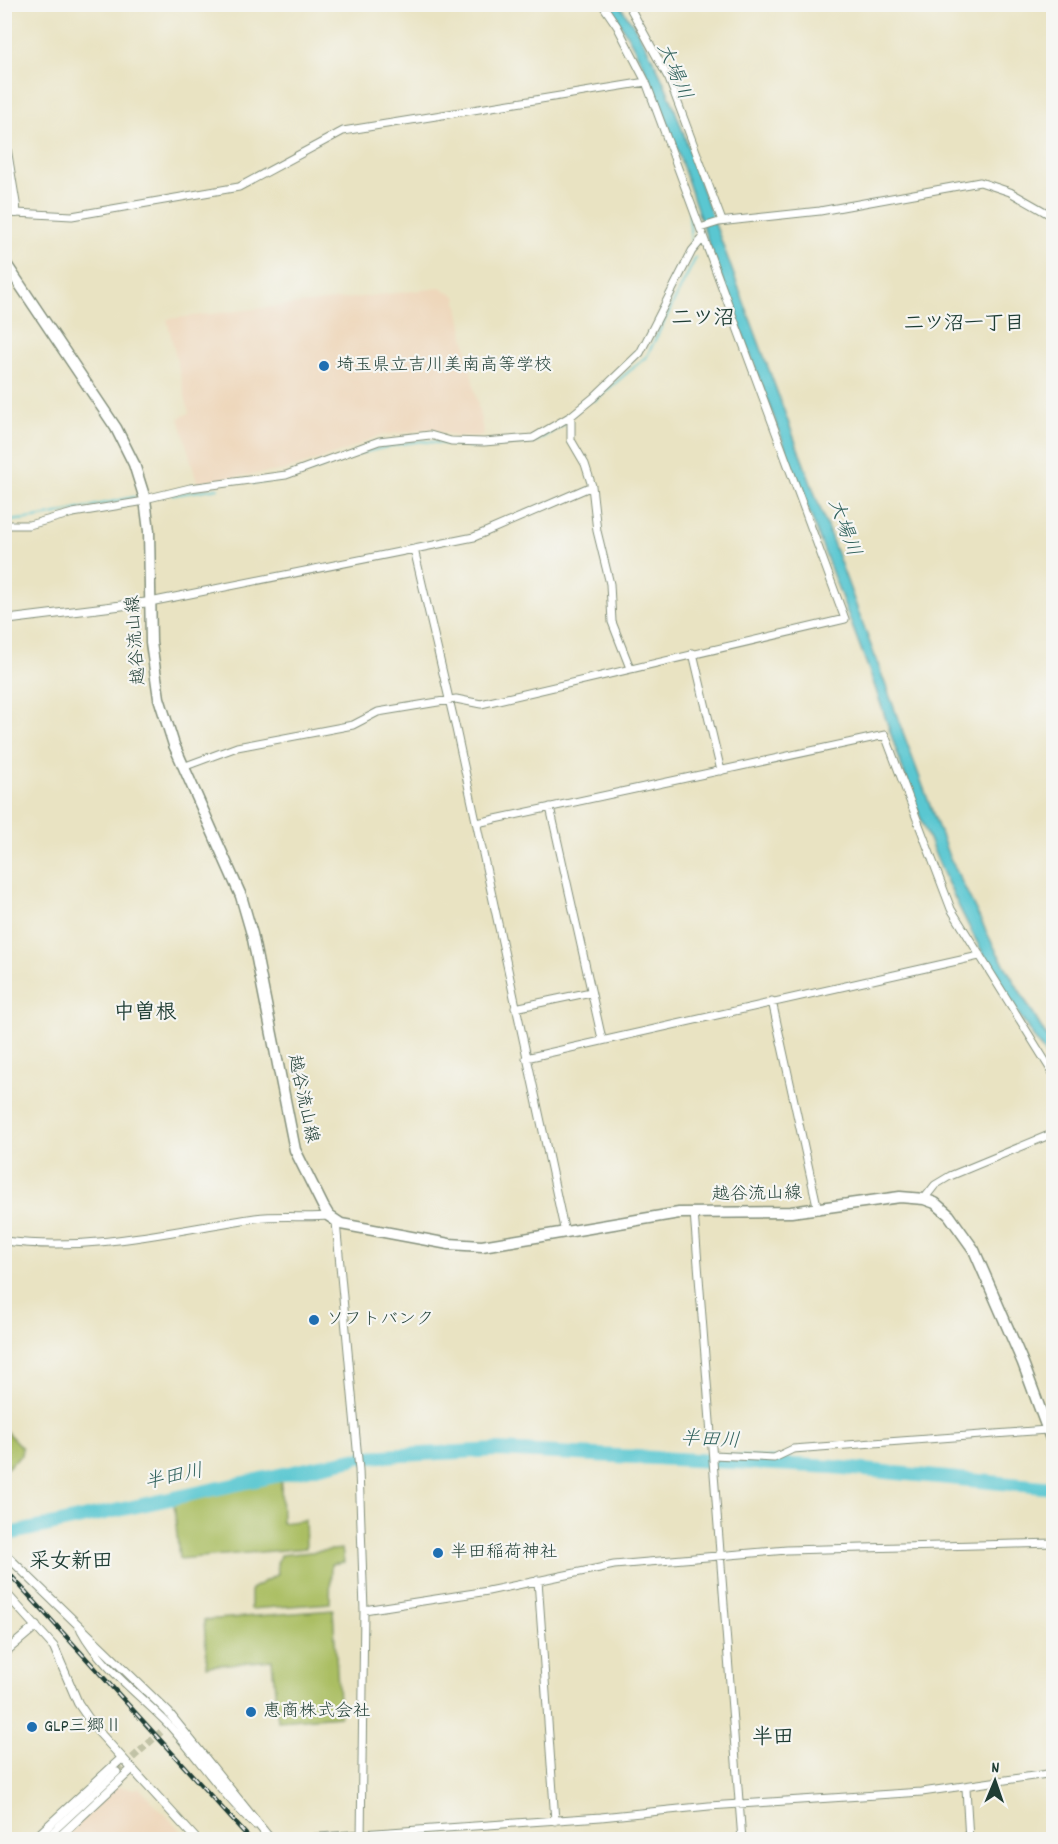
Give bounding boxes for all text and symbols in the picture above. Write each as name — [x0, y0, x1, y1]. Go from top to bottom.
water label: 大場川 — [648, 39, 698, 105]
district label: 二ツ沼 — [672, 305, 735, 335]
district label: 二ツ沼一丁目 — [904, 311, 1024, 339]
place label: 埼玉県立吉川美南高等学校 — [336, 354, 552, 379]
marker: 埼玉県立吉川美南高等学校 — [317, 359, 331, 373]
water label: 大場川 — [820, 495, 866, 561]
street label: 越谷流山線 — [121, 594, 153, 686]
district label: 中曽根 — [114, 999, 177, 1029]
street label: 越谷流山線 — [280, 1052, 324, 1146]
street label: 越谷流山線 — [712, 1182, 802, 1208]
place label: ソフトバンク — [326, 1308, 434, 1333]
marker: ソフトバンク — [307, 1313, 321, 1327]
water label: 半田川 — [679, 1425, 741, 1457]
water label: 半田川 — [142, 1458, 206, 1498]
place label: 半田稲荷神社 — [450, 1541, 558, 1566]
marker: 半田稲荷神社 — [431, 1546, 445, 1560]
district label: 采女新田 — [29, 1548, 113, 1578]
place label: 恵商株式会社 — [263, 1700, 371, 1725]
marker: 恵商株式会社 — [244, 1705, 258, 1719]
place label: GLP三郷Ⅱ — [44, 1715, 123, 1740]
marker: GLP三郷Ⅱ — [25, 1720, 39, 1734]
district label: 半田 — [752, 1724, 794, 1754]
north arrow — [965, 1751, 1025, 1811]
text: N — [991, 1757, 1000, 1780]

